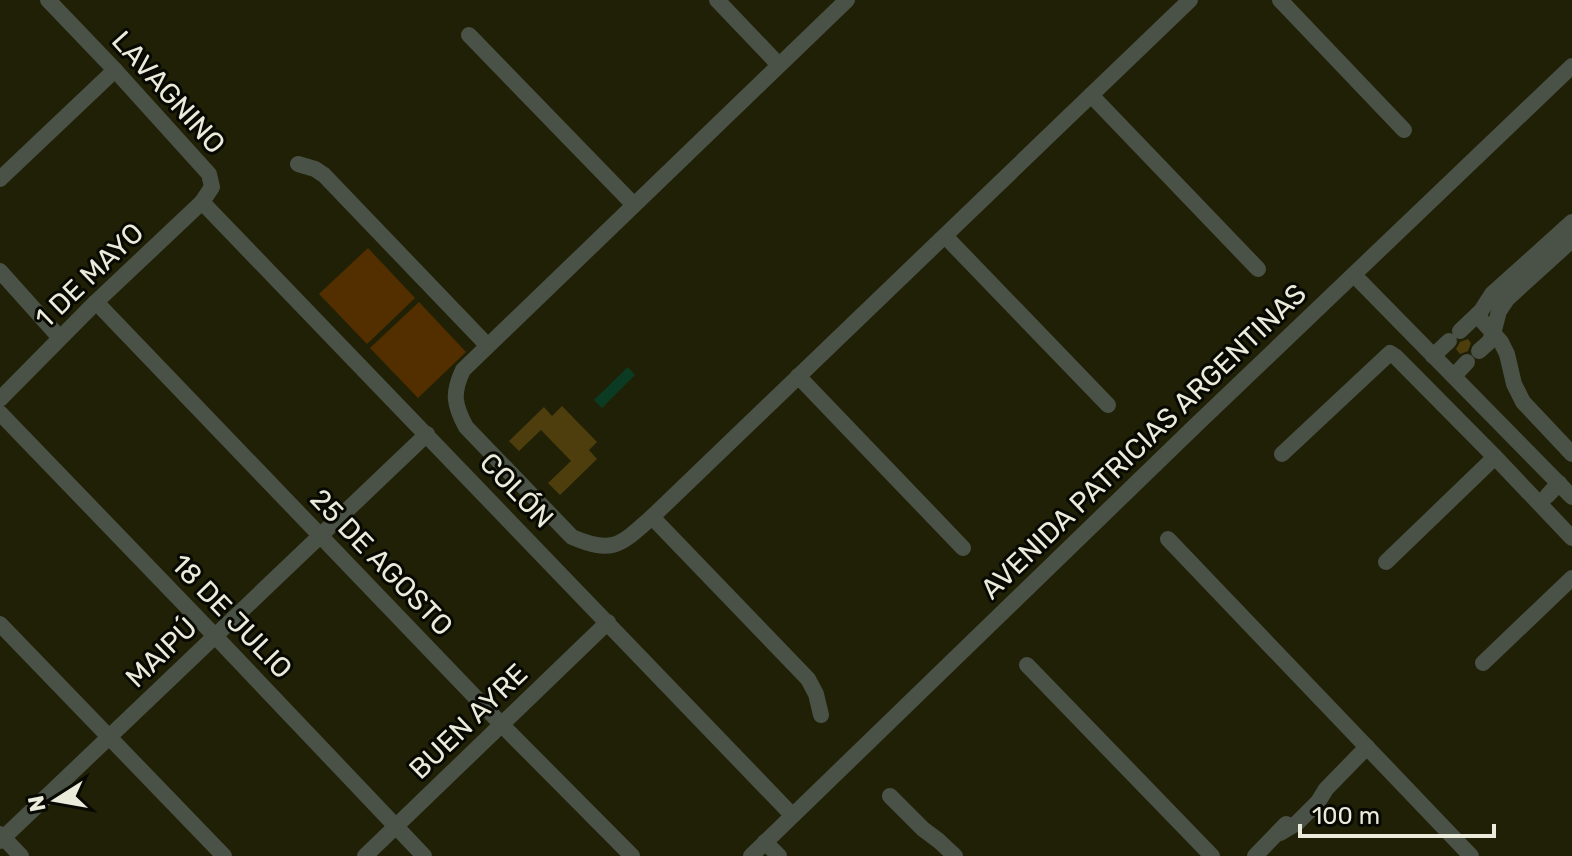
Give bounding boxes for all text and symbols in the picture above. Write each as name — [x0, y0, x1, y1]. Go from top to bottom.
street label: LAVAGNINO — [105, 24, 232, 160]
street label: 1 DE MAYO — [29, 216, 150, 335]
street label: AVENIDA PATRICIAS ARGENTINAS — [974, 277, 1313, 606]
street label: COLÓN — [473, 446, 560, 535]
street label: 25 DE AGOSTO — [304, 482, 460, 642]
street label: 18 DE JULIO — [164, 548, 299, 685]
street label: MAIPÚ — [119, 611, 204, 694]
street label: BUEN AYRE — [403, 657, 534, 786]
north arrow — [16, 760, 96, 840]
scale bar — [1300, 788, 1494, 838]
text: N — [22, 793, 52, 814]
text: 100 m — [1312, 802, 1380, 830]

